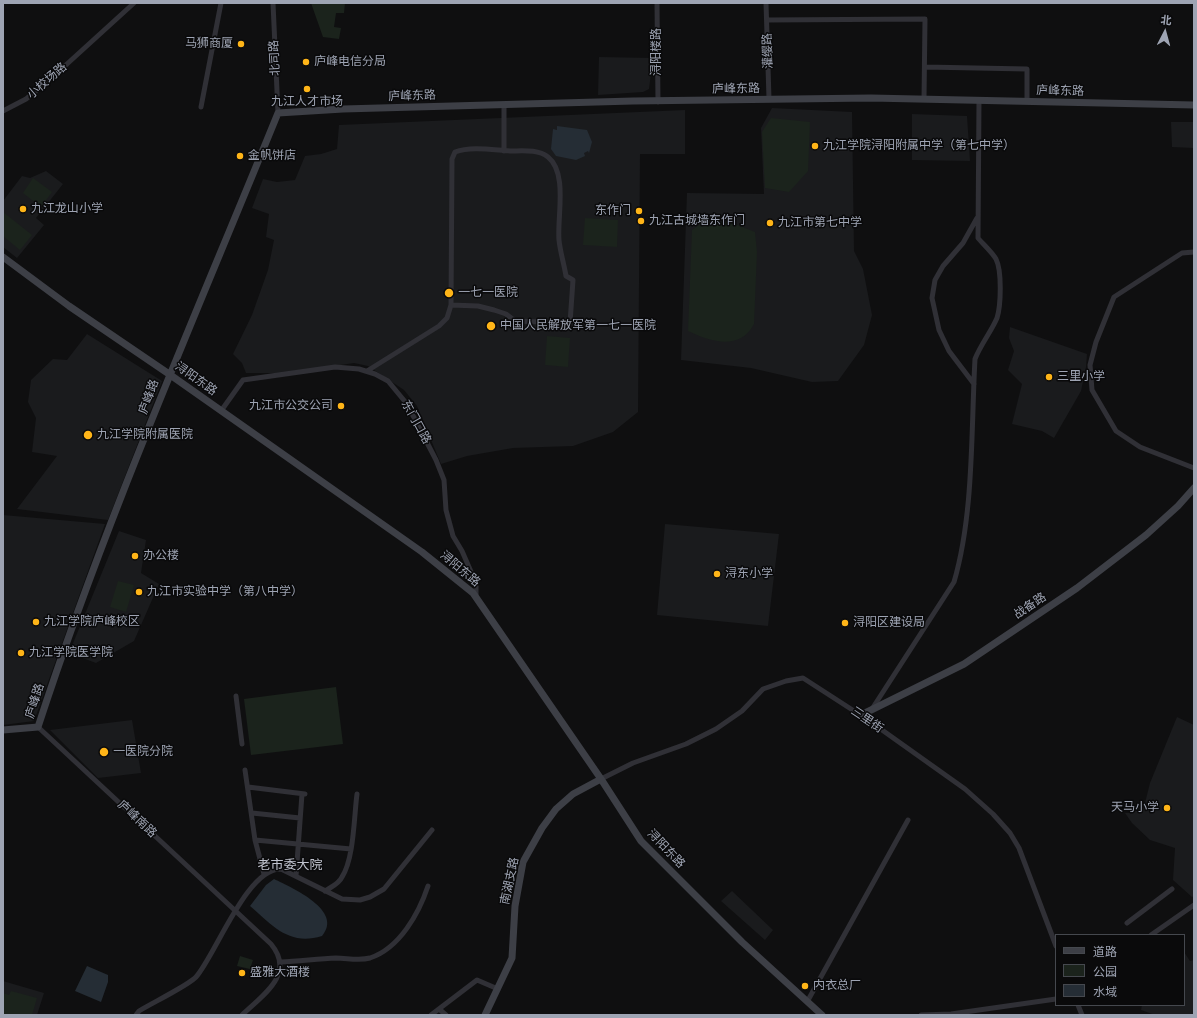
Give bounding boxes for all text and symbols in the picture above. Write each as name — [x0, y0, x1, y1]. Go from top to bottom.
north arrow — [1145, 12, 1185, 52]
text: 北 — [1160, 13, 1172, 28]
street label: 浔阳楼路 — [650, 28, 664, 76]
street label: 灌缨路 — [760, 33, 776, 69]
place label: 马狮商厦 — [185, 37, 233, 51]
marker: 马狮商厦 — [236, 39, 246, 49]
street label: 北司路 — [267, 40, 283, 76]
place label: 庐峰电信分局 — [314, 55, 386, 69]
marker: 庐峰电信分局 — [301, 57, 311, 67]
street label: 小校场路 — [24, 60, 70, 102]
street label: 庐峰东路 — [712, 81, 760, 97]
street label: 庐峰东路 — [1036, 83, 1084, 99]
marker: 九江人才市场 — [302, 84, 312, 94]
street label: 庐峰东路 — [388, 88, 436, 104]
place label: 九江人才市场 — [271, 95, 343, 109]
place label: 九江学院浔阳附属中学（第七中学） — [823, 139, 1015, 153]
marker: 九江学院浔阳附属中学（第七中学） — [810, 141, 820, 151]
place label: 金帆饼店 — [248, 149, 296, 163]
marker: 金帆饼店 — [235, 151, 245, 161]
place label: 九江龙山小学 — [31, 202, 103, 216]
marker: 九江龙山小学 — [18, 204, 28, 214]
place label: 东作门 — [595, 204, 631, 218]
marker: 东作门 — [634, 206, 644, 216]
place label: 九江古城墙东作门 — [649, 214, 745, 228]
marker: 九江古城墙东作门 — [636, 216, 646, 226]
place label: 九江市第七中学 — [778, 216, 862, 230]
marker: 九江市第七中学 — [765, 218, 775, 228]
place label: 一七一医院 — [458, 286, 518, 300]
marker: 一七一医院 — [443, 287, 455, 299]
place label: 中国人民解放军第一七一医院 — [500, 319, 656, 333]
marker: 中国人民解放军第一七一医院 — [485, 320, 497, 332]
street label: 浔阳东路 — [172, 359, 220, 399]
place label: 三里小学 — [1057, 370, 1105, 384]
marker: 三里小学 — [1044, 372, 1054, 382]
street label: 庐峰路 — [136, 378, 162, 416]
street label: 东门口路 — [398, 398, 434, 446]
place label: 九江市公交公司 — [249, 399, 333, 413]
marker: 九江市公交公司 — [336, 401, 346, 411]
place label: 九江学院附属医院 — [97, 428, 193, 442]
marker: 九江学院附属医院 — [82, 429, 94, 441]
street label: 浔阳东路 — [437, 548, 483, 590]
place label: 办公楼 — [143, 549, 179, 563]
marker: 办公楼 — [130, 551, 140, 561]
place label: 浔东小学 — [725, 567, 773, 581]
marker: 浔东小学 — [712, 569, 722, 579]
place label: 九江市实验中学（第八中学） — [147, 585, 303, 599]
marker: 九江市实验中学（第八中学） — [134, 587, 144, 597]
street label: 战备路 — [1011, 590, 1049, 622]
place label: 九江学院庐峰校区 — [44, 615, 140, 629]
place label: 浔阳区建设局 — [853, 616, 925, 630]
marker: 九江学院庐峰校区 — [31, 617, 41, 627]
marker: 浔阳区建设局 — [840, 618, 850, 628]
place label: 九江学院医学院 — [29, 646, 113, 660]
marker: 九江学院医学院 — [16, 648, 26, 658]
street label: 庐峰路 — [23, 682, 47, 720]
street label: 三里街 — [848, 704, 886, 736]
place label: 一医院分院 — [113, 745, 173, 759]
marker: 一医院分院 — [98, 746, 110, 758]
street label: 庐峰南路 — [115, 797, 159, 841]
place label: 天马小学 — [1111, 801, 1159, 815]
marker: 天马小学 — [1162, 803, 1172, 813]
street label: 浔阳东路 — [644, 827, 688, 871]
street label: 南湖支路 — [498, 856, 522, 906]
district label: 老市委大院 — [258, 857, 322, 873]
legend — [1055, 934, 1185, 1006]
text: 道路 — [1093, 944, 1117, 959]
text: 公园 — [1093, 964, 1117, 979]
place label: 盛雅大酒楼 — [250, 966, 310, 980]
marker: 盛雅大酒楼 — [237, 968, 247, 978]
place label: 内衣总厂 — [813, 979, 861, 993]
marker: 内衣总厂 — [800, 981, 810, 991]
text: 水域 — [1093, 984, 1117, 999]

